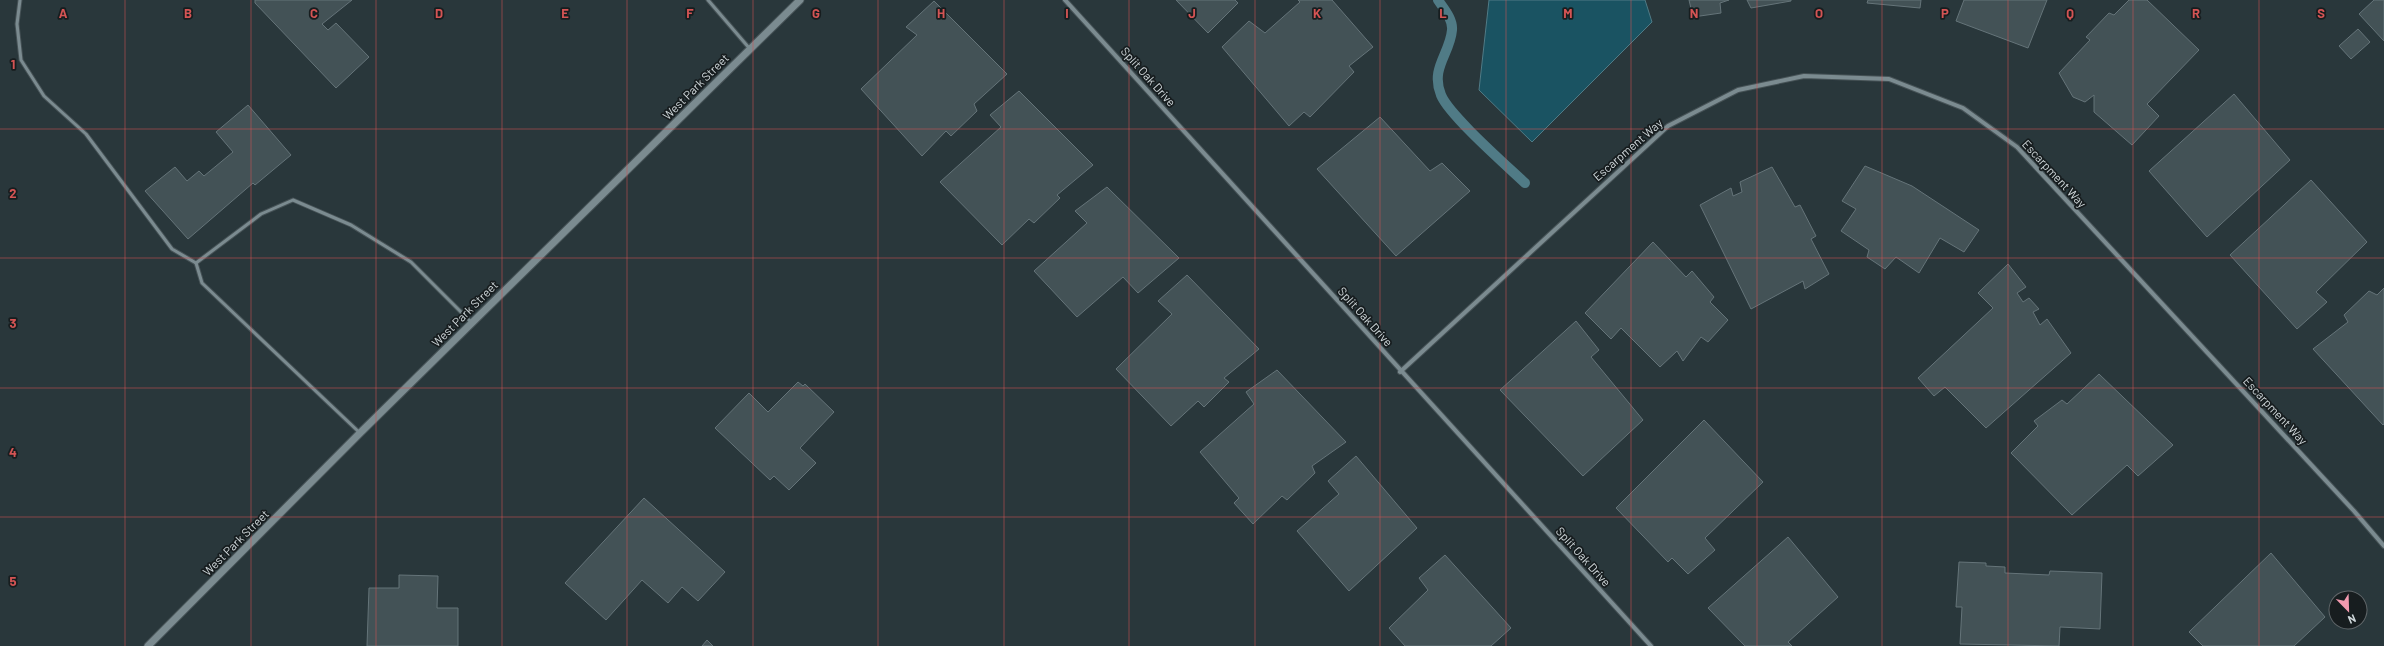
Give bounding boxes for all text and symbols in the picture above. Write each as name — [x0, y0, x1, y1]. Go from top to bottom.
text: A — [59, 5, 68, 21]
text: B — [184, 5, 192, 21]
text: C — [310, 5, 318, 21]
text: D — [435, 5, 443, 21]
text: E — [561, 5, 569, 21]
text: F — [686, 5, 694, 21]
text: G — [812, 5, 820, 21]
text: H — [937, 5, 945, 21]
text: I — [1065, 5, 1069, 21]
text: J — [1188, 5, 1196, 21]
text: K — [1313, 5, 1321, 21]
text: L — [1439, 5, 1447, 21]
text: M — [1563, 5, 1573, 21]
text: N — [1690, 5, 1698, 21]
text: O — [1815, 5, 1823, 21]
text: P — [1941, 5, 1949, 21]
text: Q — [2066, 5, 2074, 21]
text: R — [2192, 5, 2200, 21]
text: S — [2317, 5, 2325, 21]
street label: Split Oak Drive — [1118, 44, 1179, 109]
street label: West Park Street — [659, 50, 731, 122]
text: 1 — [11, 56, 15, 72]
street label: Escarpment Way — [1590, 115, 1665, 183]
street label: Escarpment Way — [2020, 137, 2090, 210]
text: 2 — [9, 185, 17, 201]
street label: West Park Street — [428, 277, 500, 349]
street label: Split Oak Drive — [1335, 284, 1396, 349]
text: 3 — [9, 315, 17, 331]
street label: Escarpment Way — [2241, 374, 2311, 447]
text: 4 — [9, 444, 17, 460]
street label: West Park Street — [199, 506, 271, 578]
street label: Split Oak Drive — [1553, 524, 1614, 589]
text: 5 — [9, 573, 17, 589]
north arrow — [2328, 590, 2368, 630]
text: N — [2346, 612, 2358, 627]

